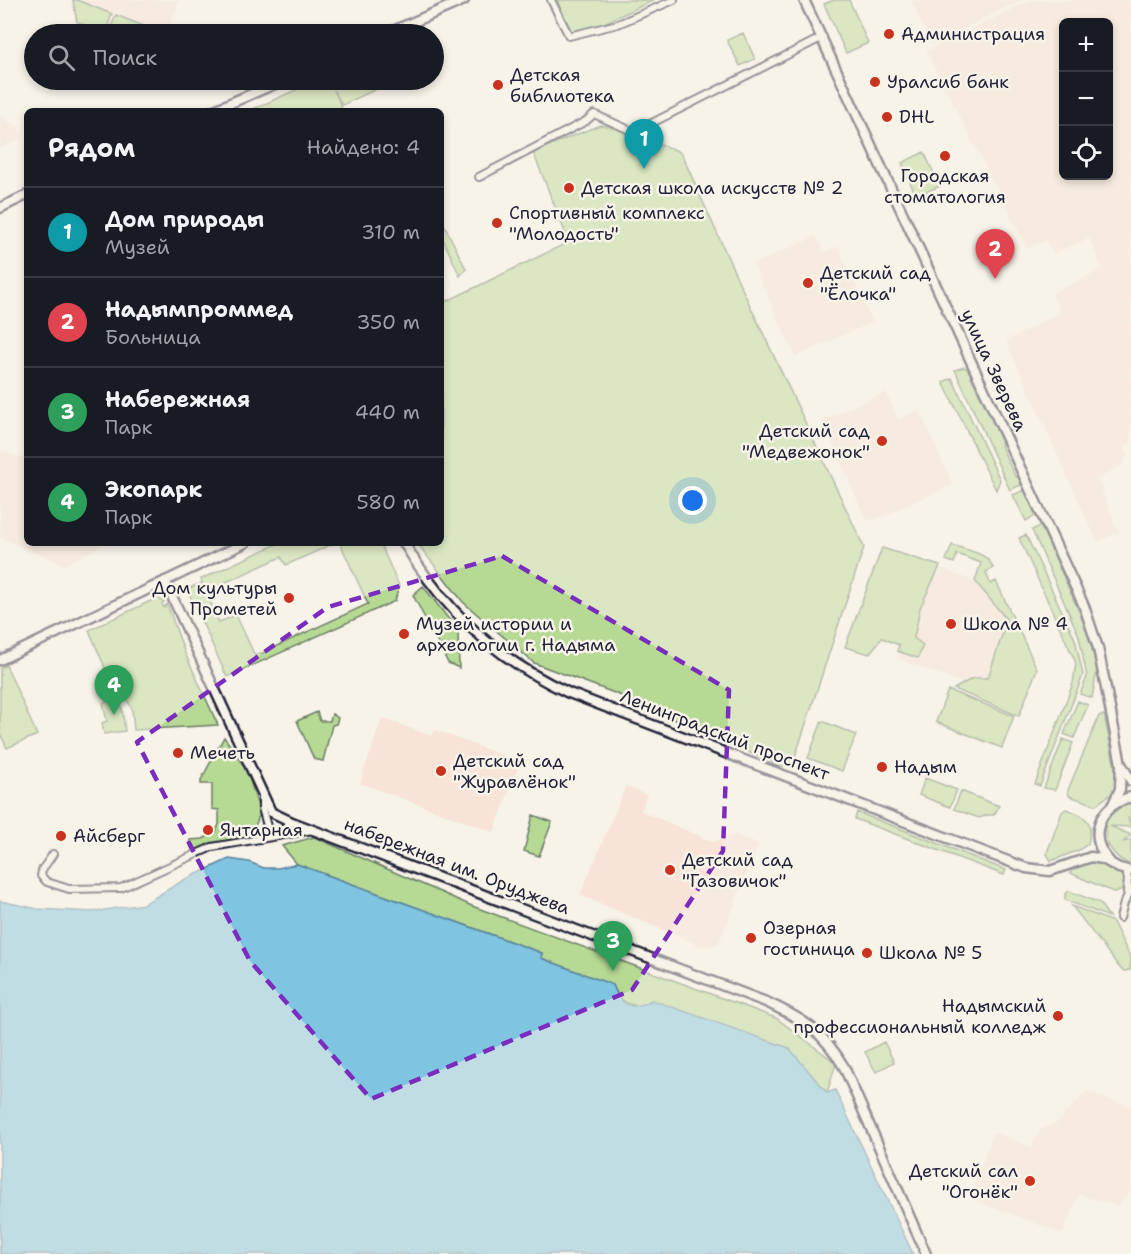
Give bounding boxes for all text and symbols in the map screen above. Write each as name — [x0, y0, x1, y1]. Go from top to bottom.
map controls — [1059, 18, 1113, 180]
button: + — [1059, 18, 1113, 72]
place label: Администрация — [901, 22, 1045, 46]
search box — [24, 24, 444, 90]
marker: Администрация — [882, 27, 896, 41]
icon: search — [45, 41, 78, 74]
text: Поиск — [93, 43, 157, 72]
place label: Детская библиотека — [510, 63, 614, 108]
place label: Уралсиб банк — [887, 70, 1009, 94]
button: − — [1059, 72, 1113, 126]
marker: Уралсиб банк — [868, 75, 882, 89]
marker: Детская библиотека — [491, 78, 505, 92]
place label: DHL — [899, 105, 934, 129]
marker: DHL — [880, 110, 894, 124]
pin: 1 — [624, 120, 664, 169]
button: locate — [1059, 126, 1113, 180]
text: Рядом — [48, 130, 135, 165]
text: Найдено: 4 — [307, 134, 420, 160]
marker: Городская стоматология — [938, 149, 952, 163]
place label: Городская стоматология — [884, 164, 1006, 209]
place label: Детская школа искусств № 2 — [581, 176, 843, 200]
marker: Детская школа искусств № 2 — [562, 181, 576, 195]
place label: Спортивный комплекс "Молодость" — [509, 201, 705, 246]
text: Дом природы — [105, 205, 264, 234]
marker: Спортивный комплекс "Молодость" — [490, 216, 504, 230]
text: 1 — [63, 219, 72, 245]
text: 310 m — [361, 219, 420, 245]
pin: 2 — [976, 230, 1014, 279]
text: Музей — [105, 234, 170, 260]
place label: Детский сад "Ёлочка" — [820, 261, 932, 306]
marker: Детский сад "Ёлочка" — [801, 276, 815, 290]
text: Надымпроммед — [105, 295, 293, 324]
street label: улица Зверева — [955, 305, 1033, 435]
text: 2 — [61, 309, 75, 335]
text: 350 m — [356, 309, 420, 335]
text: Больница — [105, 324, 201, 350]
text: Набережная — [105, 385, 250, 414]
text: 3 — [61, 399, 75, 425]
text: 440 m — [355, 399, 420, 425]
text: Парк — [105, 414, 152, 440]
place label: Детский сад "Медвежонок" — [742, 419, 871, 464]
marker: Детский сад "Медвежонок" — [875, 434, 889, 448]
text: Экопарк — [105, 475, 202, 504]
your location — [678, 486, 707, 515]
text: 4 — [61, 489, 75, 515]
text: 580 m — [357, 489, 420, 515]
text: Парк — [105, 504, 152, 530]
place label: Дом культуры Прометей — [152, 576, 277, 621]
marker: Дом культуры Прометей — [282, 591, 296, 605]
place label: Музей истории и археологии г. Надыма — [416, 612, 615, 657]
place label: Школа № 4 — [963, 612, 1068, 636]
marker: Школа № 4 — [944, 617, 958, 631]
marker: Музей истории и археологии г. Надыма — [397, 627, 411, 641]
pin: 4 — [94, 666, 134, 715]
street label: Ленинградский проспект — [617, 684, 834, 786]
place label: Мечеть — [190, 741, 255, 765]
marker: Мечеть — [171, 746, 185, 760]
place label: Детский сад "Журавлёнок" — [453, 749, 576, 794]
place label: Надым — [894, 755, 957, 779]
marker: Надым — [875, 760, 889, 774]
marker: Детский сад "Журавлёнок" — [434, 764, 448, 778]
street label: набережная им. Оруджева — [341, 812, 573, 920]
place label: Янтарная — [220, 818, 303, 842]
marker: Янтарная — [201, 823, 215, 837]
place label: Айсберг — [73, 824, 145, 848]
marker: Айсберг — [54, 829, 68, 843]
place label: Детский сад "Газовичок" — [682, 848, 794, 893]
marker: Детский сад "Газовичок" — [663, 863, 677, 877]
place label: Озерная гостиница — [763, 916, 855, 961]
pin: 3 — [594, 922, 632, 971]
marker: Озерная гостиница — [744, 931, 758, 945]
place label: Школа № 5 — [879, 941, 982, 965]
marker: Школа № 5 — [860, 946, 874, 960]
place label: Надымский профессиональный колледж — [793, 994, 1047, 1039]
marker: Надымский профессиональный колледж — [1051, 1009, 1065, 1023]
place label: Детский сал "Огонёк" — [909, 1159, 1018, 1204]
marker: Детский сал "Огонёк" — [1023, 1174, 1037, 1188]

